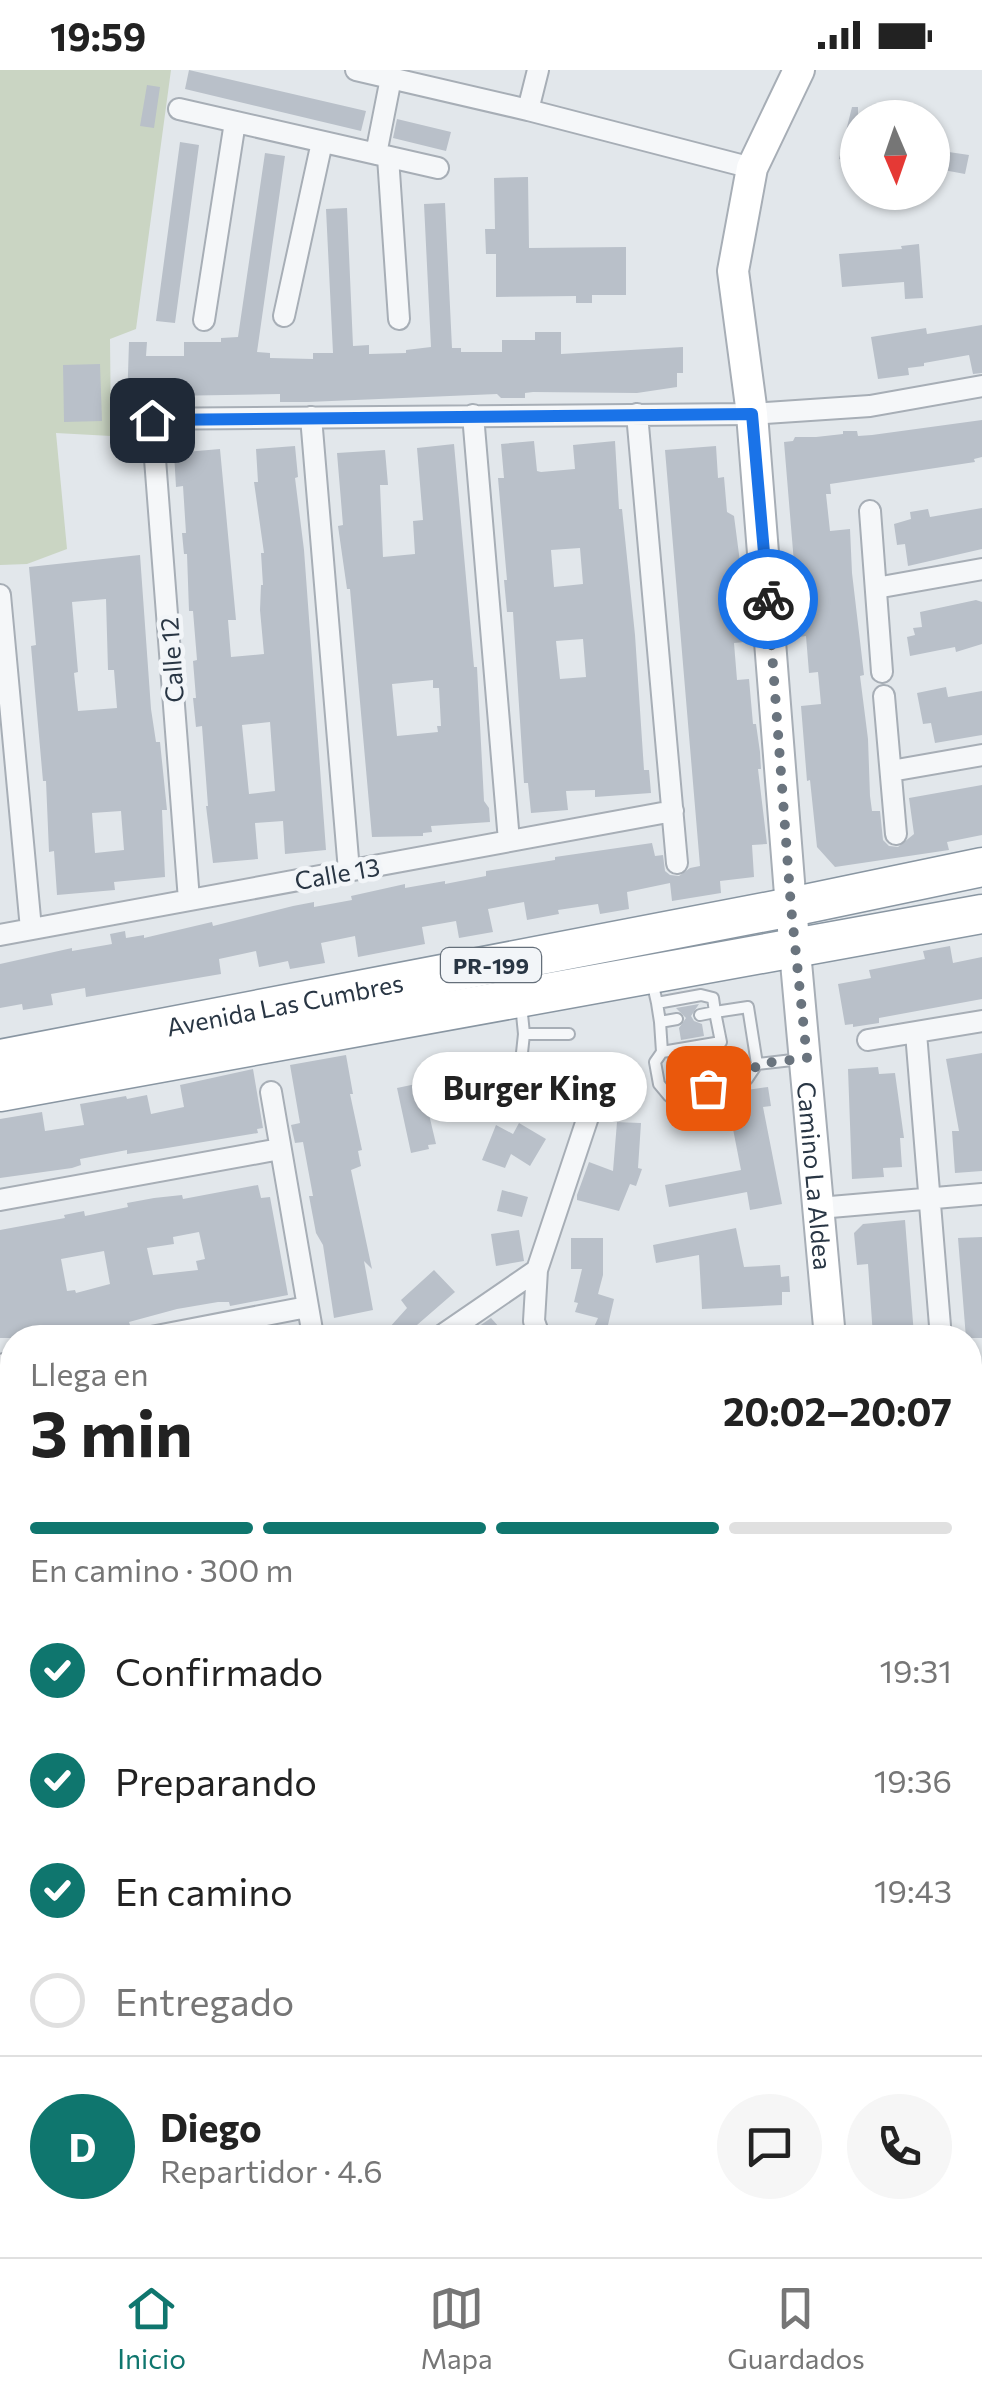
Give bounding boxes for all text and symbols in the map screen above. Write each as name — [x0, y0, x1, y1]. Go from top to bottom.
text: 19:59 — [50, 12, 146, 59]
north arrow — [840, 100, 950, 210]
map controls — [840, 100, 950, 210]
pin — [110, 378, 195, 463]
icon: home — [125, 393, 180, 448]
courier — [718, 549, 818, 649]
icon: bike — [741, 572, 796, 627]
street label: Calle 12 — [153, 616, 189, 704]
street label: Calle 13 — [292, 851, 382, 895]
road number: PR-199 — [441, 948, 541, 982]
street label: Avenida Las Cumbres — [164, 967, 406, 1042]
pin — [666, 1046, 751, 1131]
callout: Burger King — [413, 1053, 648, 1123]
icon: bag — [681, 1061, 736, 1116]
text: Burger King — [443, 1067, 616, 1107]
street label: Camino La Aldea — [792, 1080, 839, 1271]
text: Llega en — [30, 1353, 149, 1393]
text: 20:02–20:07 — [723, 1387, 952, 1434]
text: 3 min — [30, 1391, 193, 1470]
text: En camino · 300 m — [30, 1549, 294, 1589]
icon: check — [30, 1643, 85, 1698]
text: Confirmado — [115, 1647, 323, 1694]
text: 19:31 — [879, 1650, 952, 1690]
icon: check — [30, 1753, 85, 1808]
text: Preparando — [115, 1757, 317, 1804]
text: 19:36 — [874, 1760, 952, 1800]
icon: check — [30, 1863, 85, 1918]
text: En camino — [115, 1867, 293, 1914]
text: 19:43 — [874, 1870, 952, 1910]
text: Entregado — [115, 1977, 294, 2024]
button: chat — [717, 2094, 822, 2199]
button: phone — [847, 2094, 952, 2199]
text: Diego — [160, 2103, 262, 2150]
text: D — [69, 2123, 96, 2170]
text: Repartidor · 4.6 — [160, 2150, 383, 2190]
tab: Inicio — [117, 2281, 186, 2375]
tab: Mapa — [420, 2281, 493, 2375]
tab: Guardados — [727, 2281, 865, 2375]

